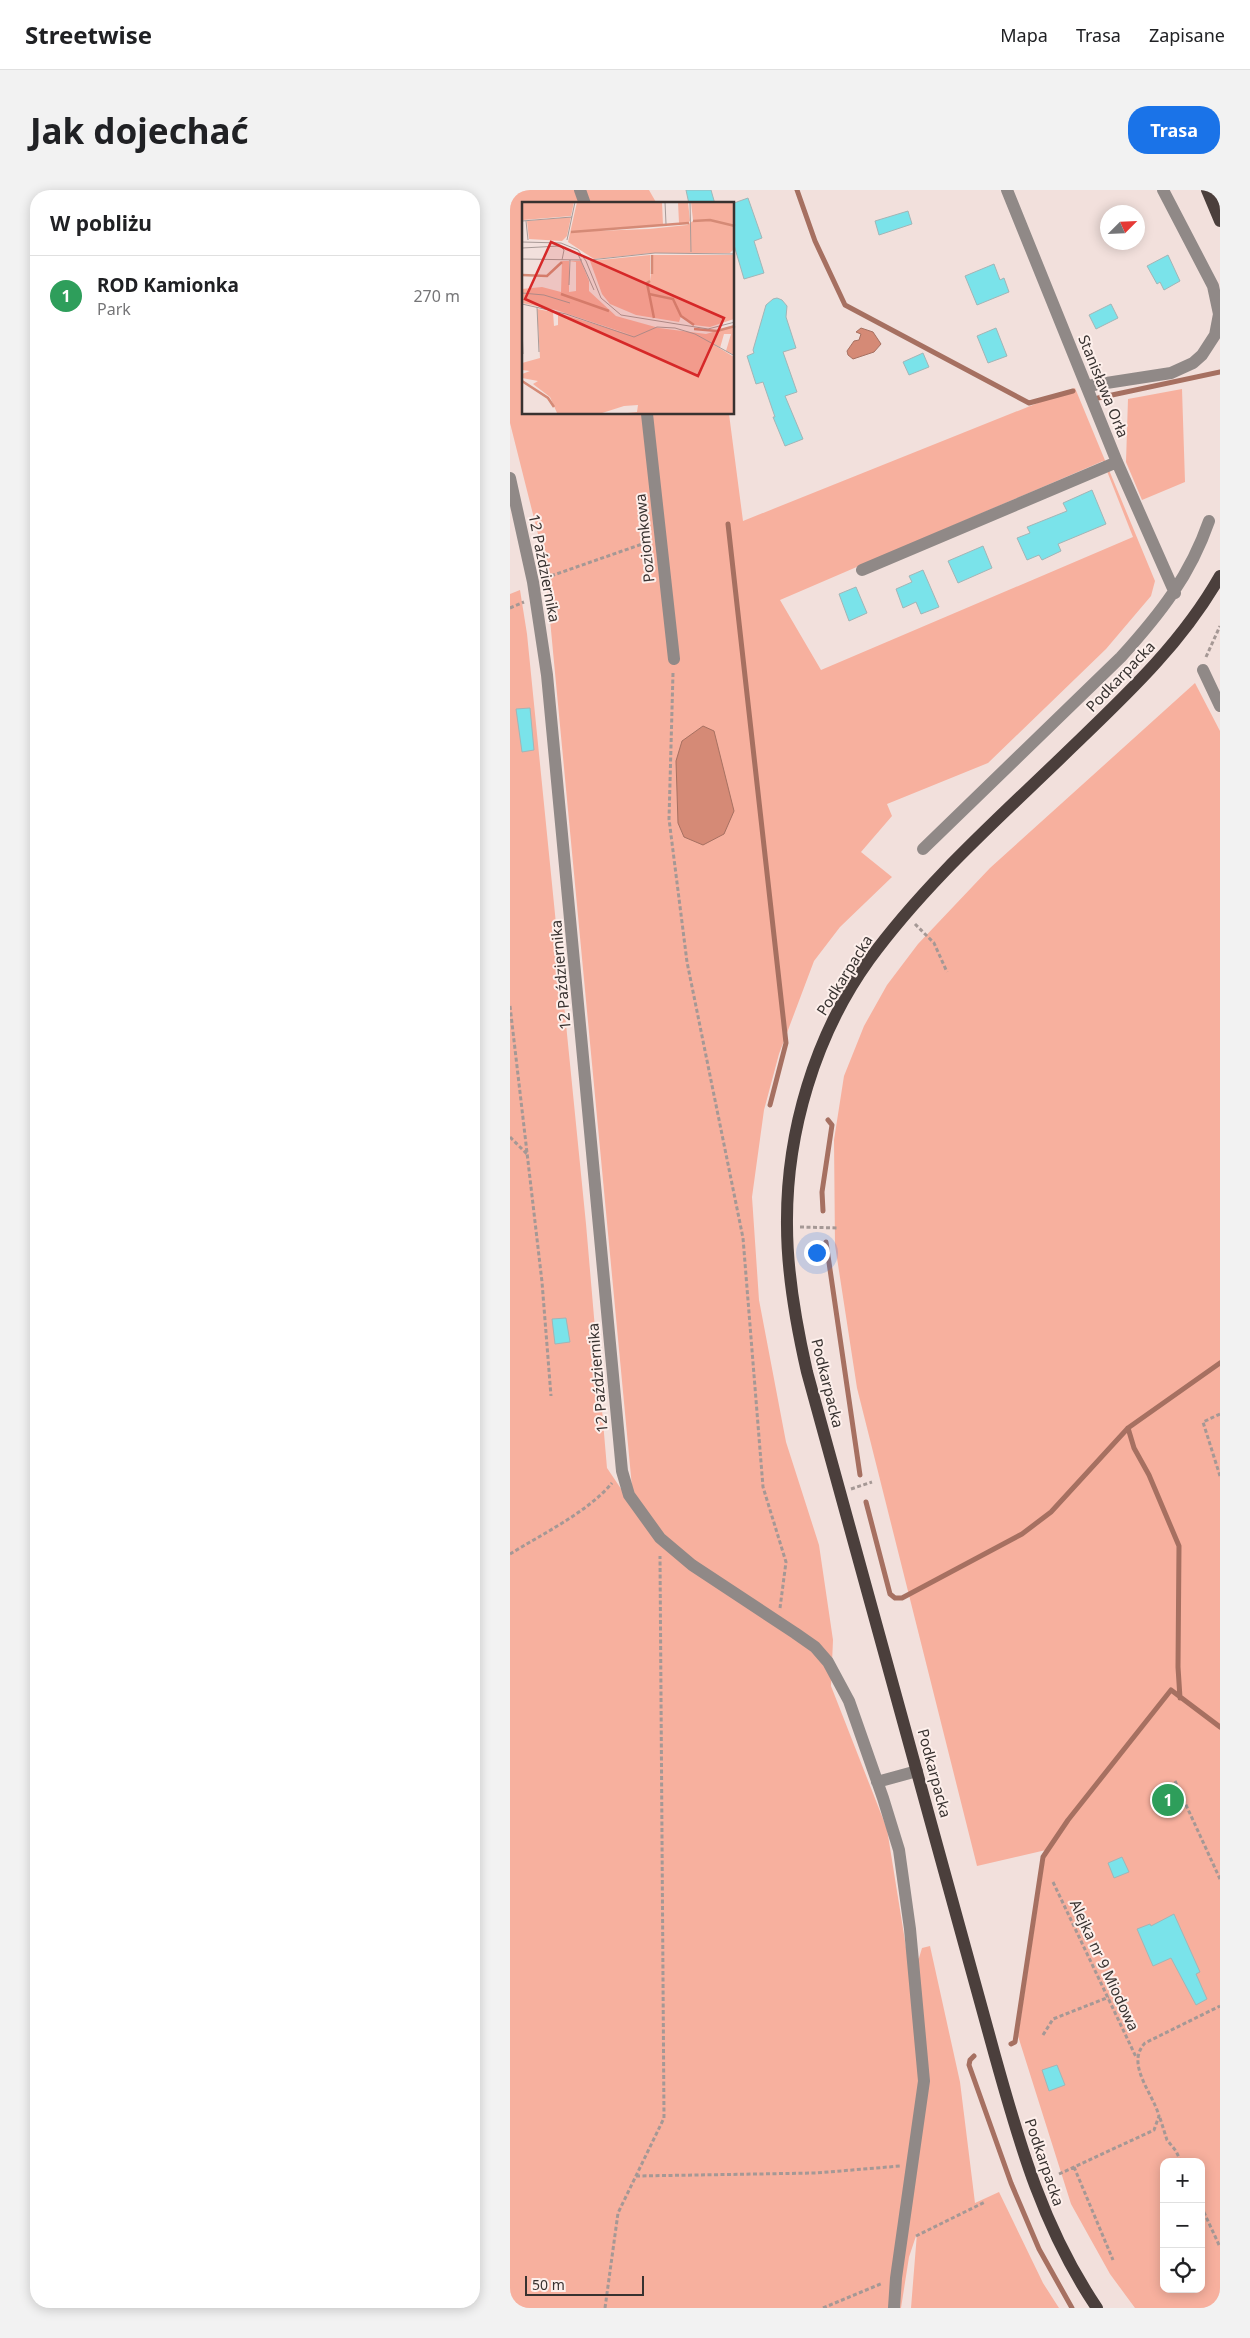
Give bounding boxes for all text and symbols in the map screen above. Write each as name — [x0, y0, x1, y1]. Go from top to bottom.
text: Streetwise — [25, 18, 152, 51]
text: Mapa — [1000, 23, 1048, 47]
text: Trasa — [1076, 23, 1121, 47]
text: Zapisane — [1149, 23, 1225, 47]
button: Trasa — [1128, 106, 1220, 154]
text: Jak dojechać — [30, 107, 249, 154]
inset map — [522, 202, 735, 415]
north arrow — [1100, 205, 1145, 250]
text: W pobliżu — [50, 209, 152, 237]
text: ROD Kamionka — [97, 272, 239, 298]
text: 1 — [61, 285, 71, 307]
text: 270 m — [413, 285, 460, 307]
text: Park — [97, 298, 131, 320]
street label: Stanisława Orła — [1074, 332, 1134, 440]
street label: Poziomkowa — [629, 493, 659, 583]
street label: 12 Października — [525, 512, 565, 624]
street label: Podkarpacka — [1081, 636, 1159, 716]
street label: 12 Października — [545, 919, 575, 1031]
street label: Podkarpacka — [811, 931, 877, 1019]
your location — [804, 1240, 830, 1266]
street label: 12 Października — [582, 1322, 612, 1434]
street label: Podkarpacka — [807, 1336, 849, 1430]
street label: Podkarpacka — [914, 1726, 956, 1820]
pin: 1 — [1152, 1781, 1184, 1819]
street label: Alejka nr 9 Miodowa — [1066, 1896, 1144, 2034]
street label: Podkarpacka — [1021, 2116, 1069, 2208]
map controls — [1160, 2158, 1205, 2293]
button: + — [1160, 2158, 1205, 2203]
button: − — [1160, 2203, 1205, 2248]
button: locate — [1160, 2248, 1205, 2293]
scale bar — [525, 2273, 644, 2296]
text: 50 m — [532, 2275, 565, 2294]

